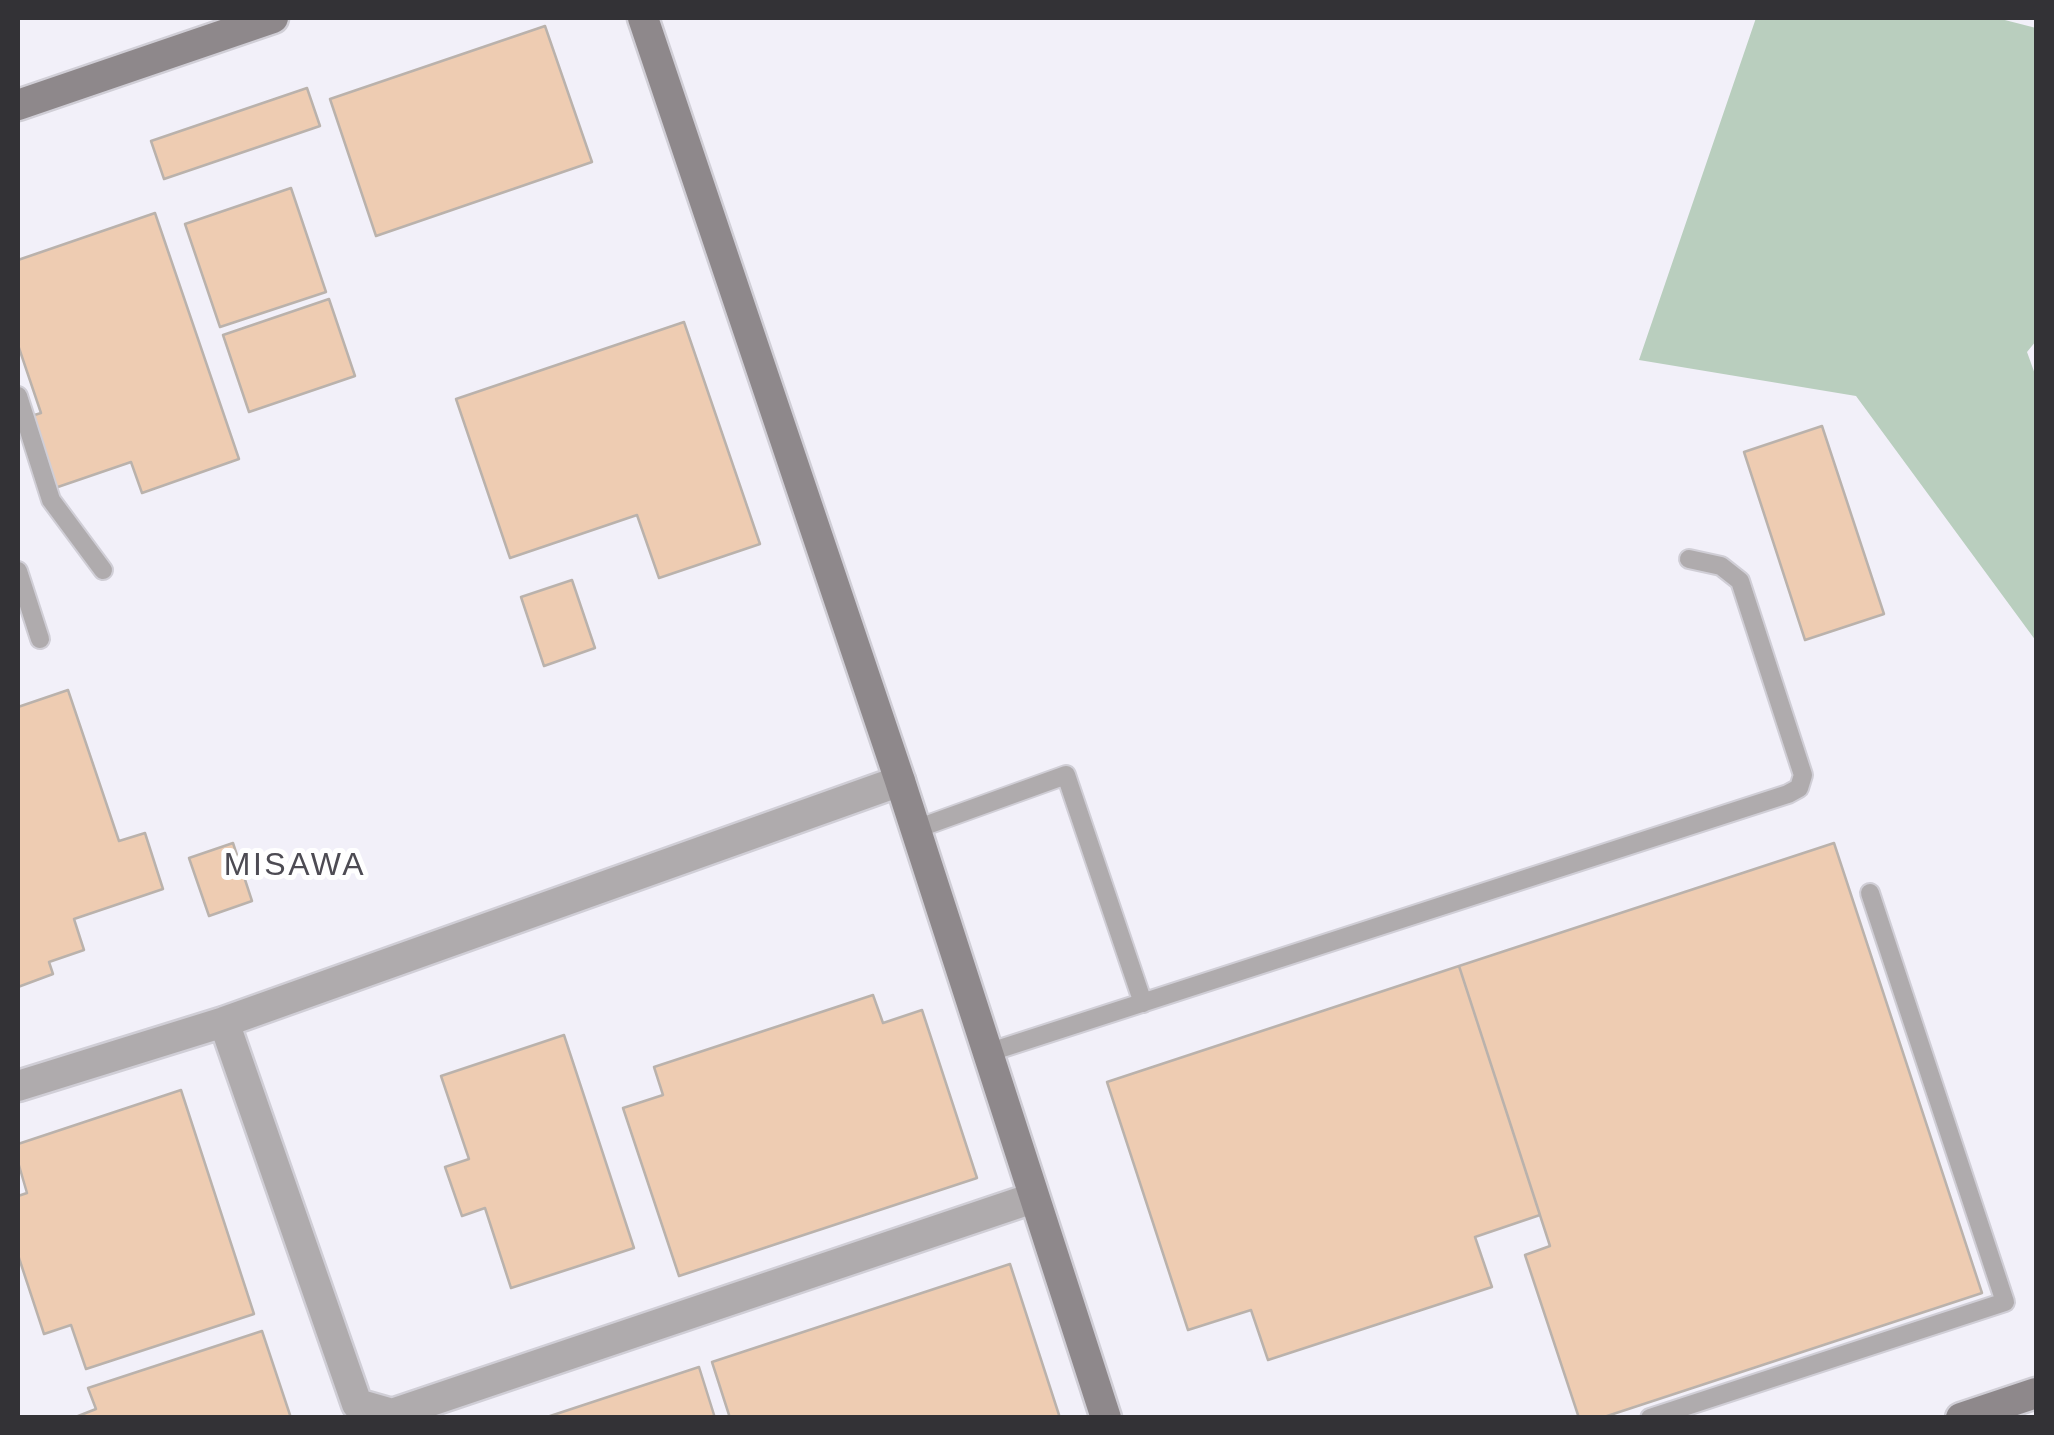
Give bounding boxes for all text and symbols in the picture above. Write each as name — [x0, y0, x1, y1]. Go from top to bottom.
district label: MISAWA — [224, 847, 366, 885]

